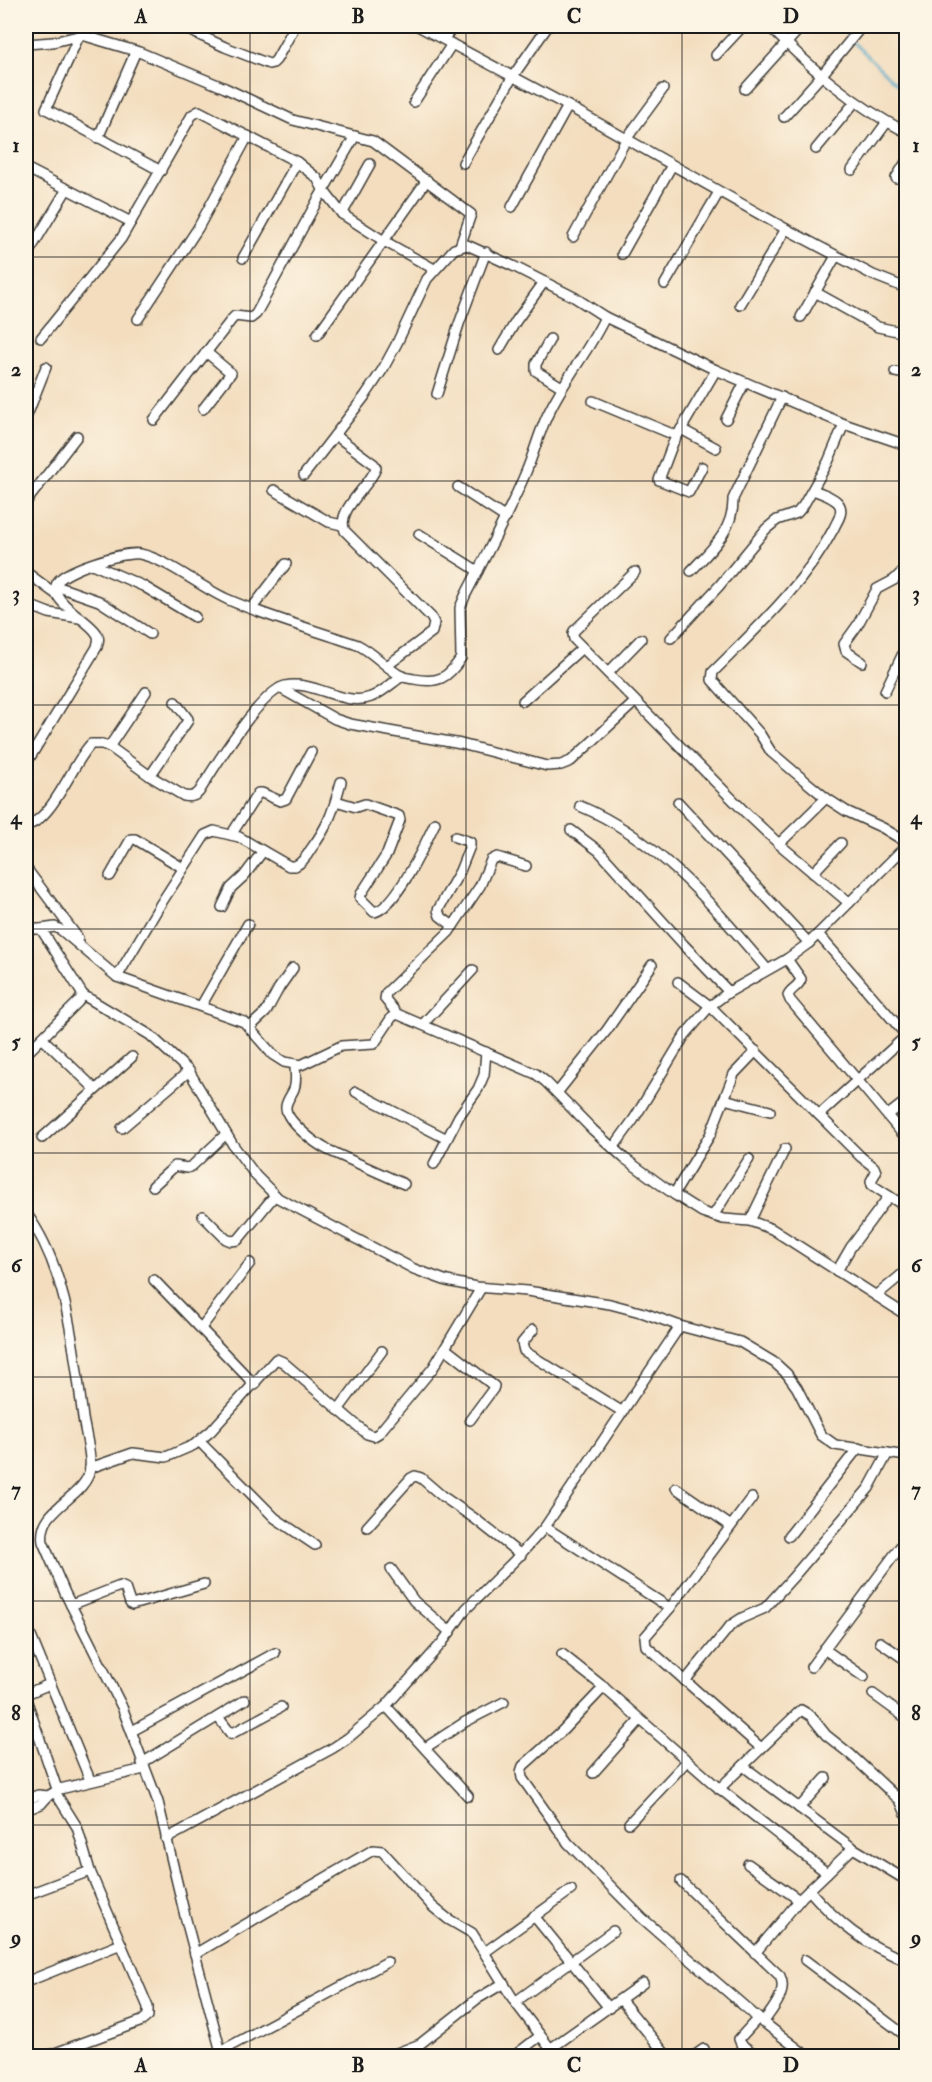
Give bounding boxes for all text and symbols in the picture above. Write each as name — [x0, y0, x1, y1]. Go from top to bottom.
text: A — [134, 4, 148, 29]
text: B — [351, 4, 365, 29]
text: C — [567, 4, 581, 29]
text: D — [783, 4, 799, 29]
text: 1 — [12, 133, 20, 158]
text: 1 — [912, 133, 920, 158]
text: 2 — [11, 357, 21, 382]
text: 2 — [911, 357, 921, 382]
text: 3 — [12, 581, 20, 606]
text: 3 — [912, 581, 920, 606]
text: 4 — [10, 805, 23, 830]
text: 4 — [910, 805, 923, 830]
text: 5 — [12, 1029, 22, 1054]
text: 5 — [912, 1029, 922, 1054]
text: 6 — [11, 1253, 23, 1278]
text: 6 — [911, 1253, 923, 1278]
text: 7 — [11, 1477, 21, 1502]
text: 7 — [911, 1477, 921, 1502]
text: 8 — [11, 1701, 21, 1726]
text: 8 — [911, 1701, 921, 1726]
text: 9 — [9, 1925, 21, 1950]
text: 9 — [909, 1925, 921, 1950]
text: A — [134, 2053, 148, 2078]
text: B — [351, 2053, 365, 2078]
text: C — [567, 2053, 581, 2078]
text: D — [783, 2053, 799, 2078]

